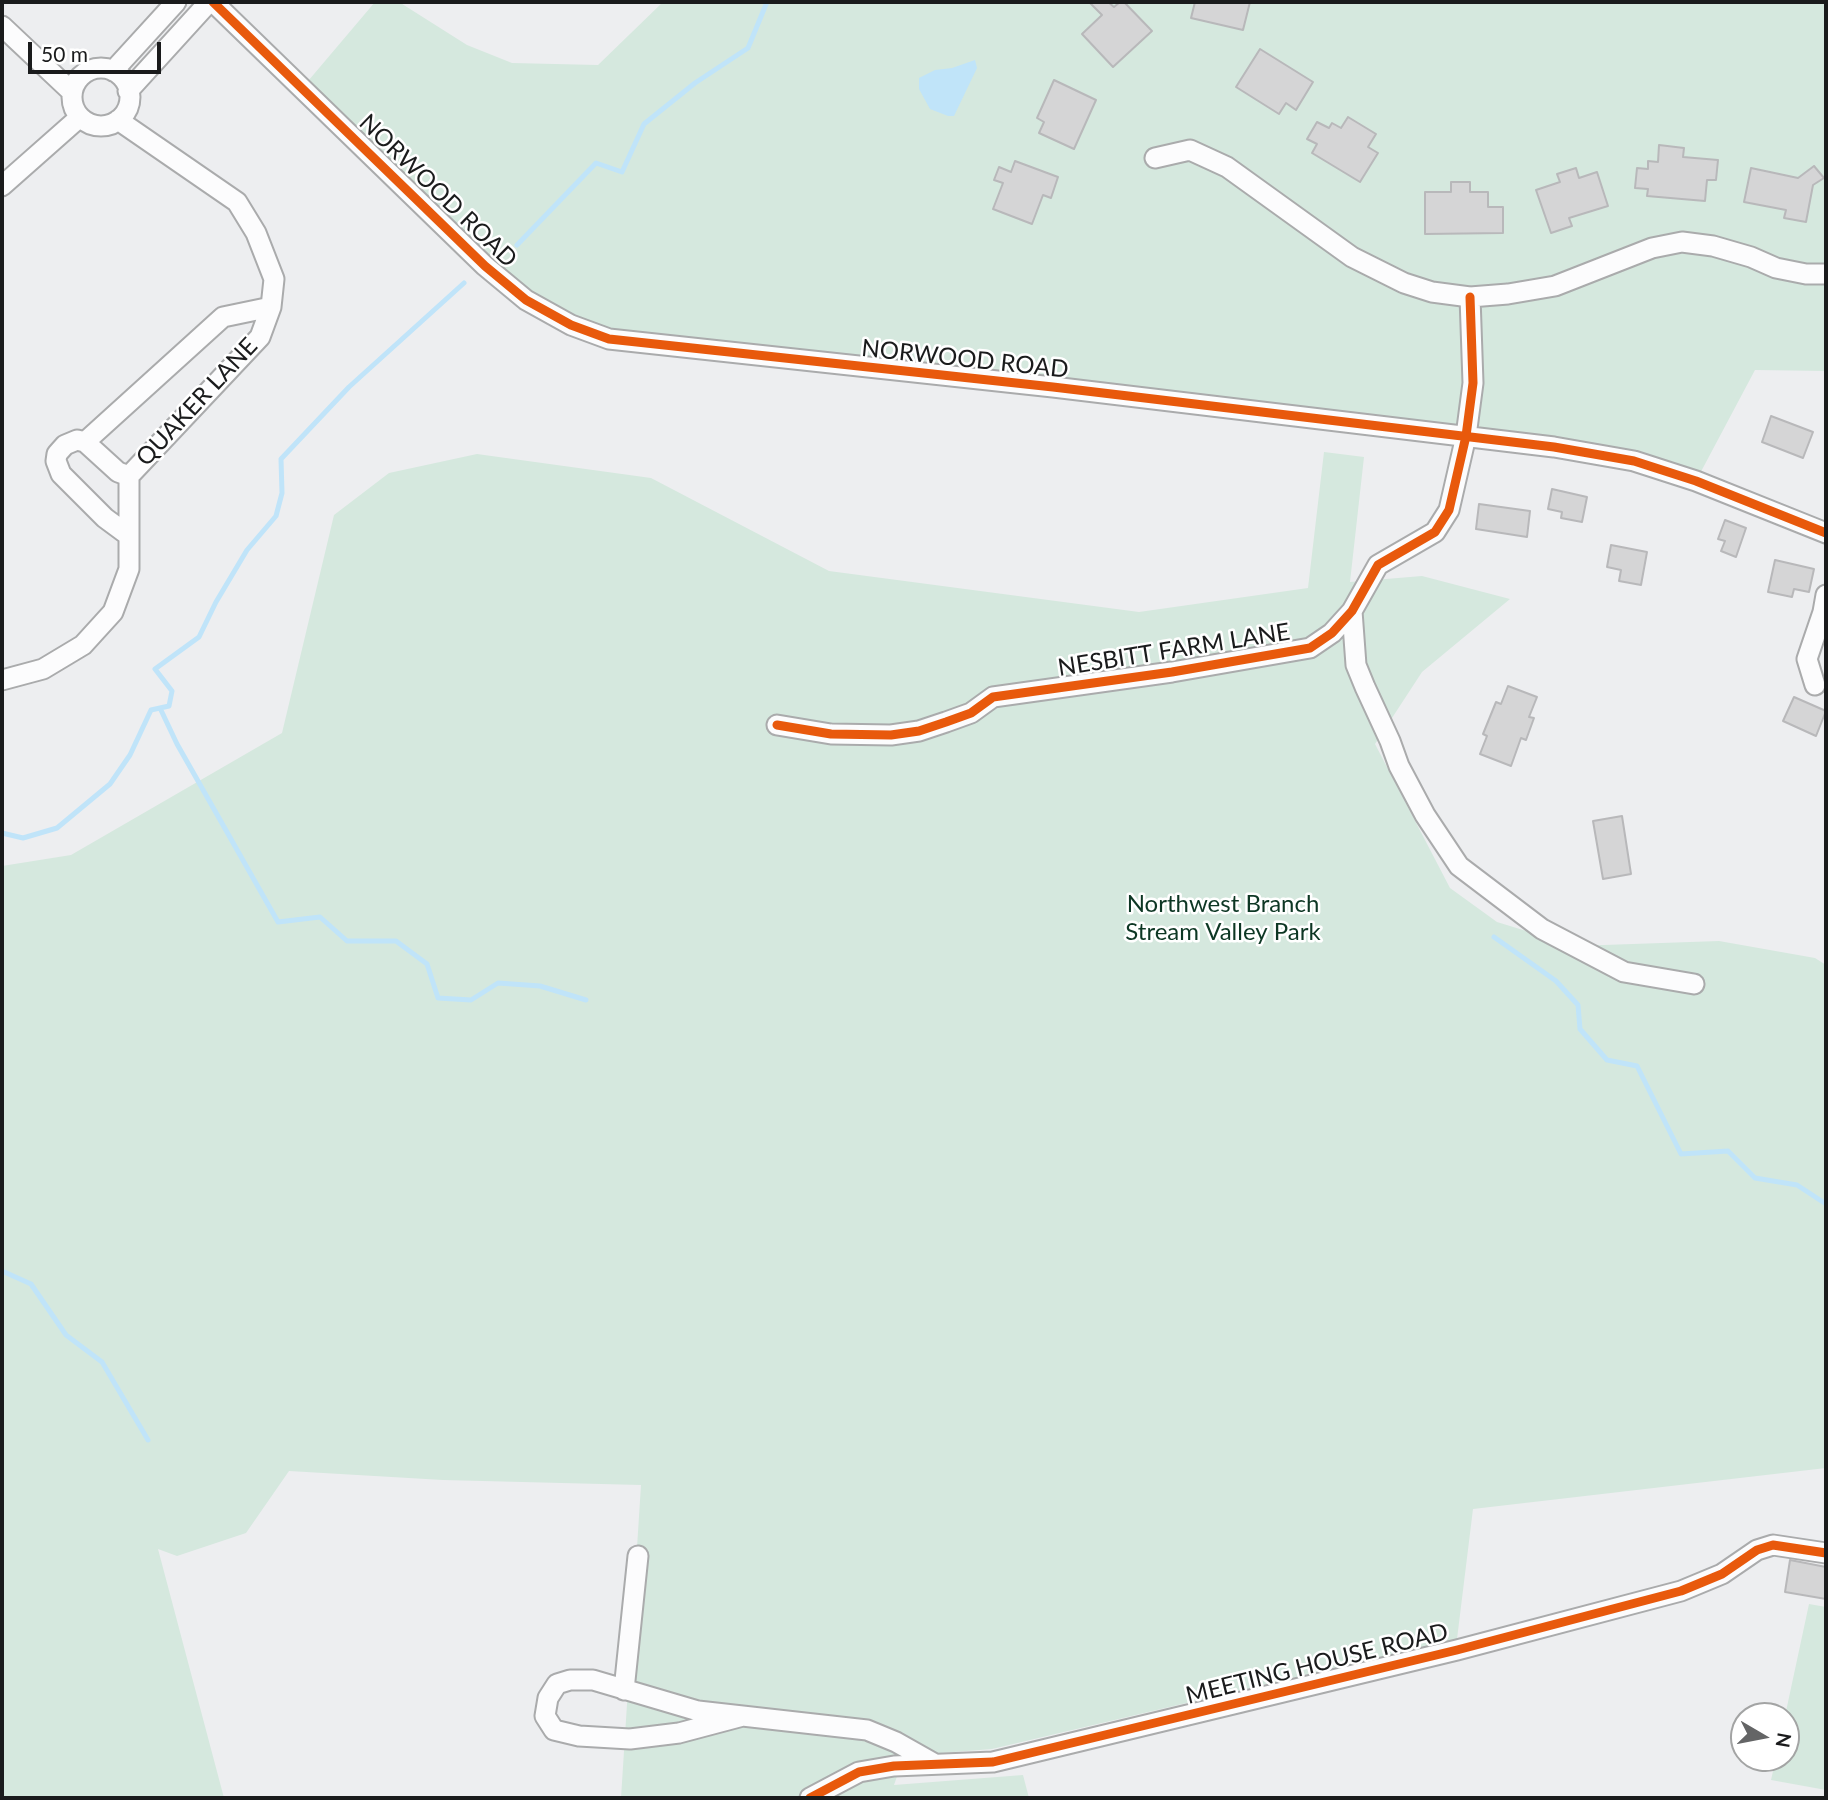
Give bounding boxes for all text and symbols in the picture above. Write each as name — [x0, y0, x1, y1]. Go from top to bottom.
scale bar — [32, 28, 164, 72]
text: 50 m — [41, 41, 88, 66]
street label: NORWOOD ROAD — [353, 108, 523, 274]
street label: QUAKER LANE — [130, 332, 264, 472]
street label: NORWOOD ROAD — [860, 334, 1070, 384]
street label: NESBITT FARM LANE — [1056, 617, 1292, 683]
park label: Northwest Branch Stream Valley Park — [1125, 890, 1321, 946]
street label: MEETING HOUSE ROAD — [1183, 1617, 1451, 1711]
north arrow — [1730, 1702, 1800, 1772]
text: N — [1772, 1731, 1797, 1750]

